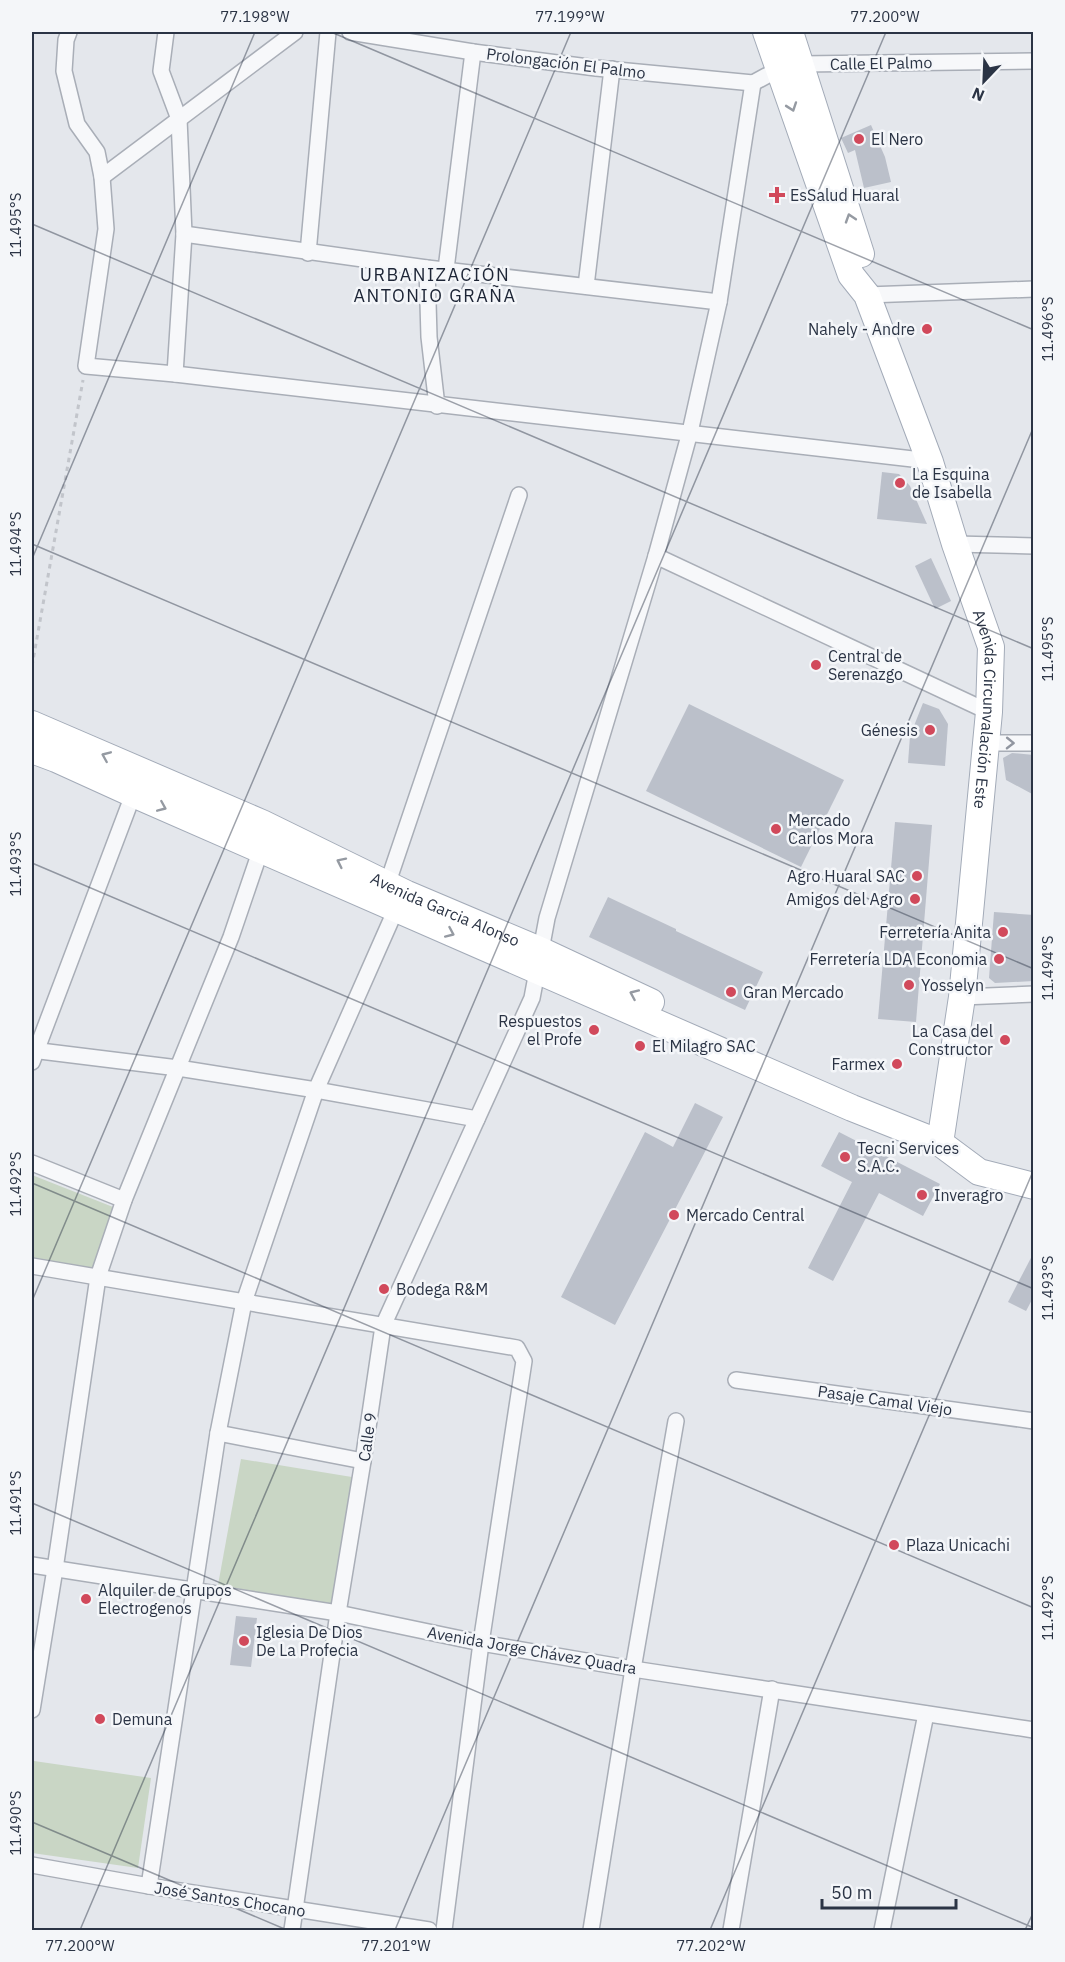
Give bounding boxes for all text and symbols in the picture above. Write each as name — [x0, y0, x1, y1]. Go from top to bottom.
text: 77.198°W — [220, 7, 290, 26]
text: 77.199°W — [535, 7, 605, 26]
text: 77.200°W — [850, 7, 920, 26]
street label: Prolongación El Palmo — [485, 43, 647, 83]
north arrow — [954, 51, 1014, 111]
street label: Calle El Palmo — [830, 52, 932, 74]
text: N — [969, 83, 987, 106]
one-way arrow — [784, 101, 797, 112]
place label: El Nero — [871, 129, 923, 149]
marker: El Nero — [852, 132, 866, 146]
place label: EsSalud Huaral — [790, 185, 899, 205]
marker: EsSalud Huaral — [768, 186, 786, 204]
text: 11.495°S — [6, 193, 25, 257]
one-way arrow — [845, 213, 857, 224]
district label: URBANIZACIÓN ANTONIO GRAÑA — [353, 263, 517, 307]
text: 11.496°S — [1038, 297, 1057, 361]
place label: Nahely - Andre — [808, 319, 915, 339]
marker: Nahely - Andre — [920, 322, 934, 336]
place label: La Esquina de Isabella — [912, 464, 992, 502]
marker: La Esquina de Isabella — [893, 476, 907, 490]
text: 11.494°S — [6, 512, 25, 576]
street label: Avenida Circunvalación Este — [969, 607, 1001, 810]
text: 11.495°S — [1038, 617, 1057, 681]
place label: Central de Serenazgo — [828, 646, 903, 684]
marker: Central de Serenazgo — [809, 658, 823, 672]
place label: Génesis — [861, 720, 918, 740]
marker: Génesis — [923, 723, 937, 737]
one-way arrow — [1005, 737, 1014, 749]
one-way arrow — [101, 751, 112, 763]
one-way arrow — [156, 800, 167, 812]
place label: Mercado Carlos Mora — [788, 810, 874, 848]
marker: Mercado Carlos Mora — [769, 822, 783, 836]
text: 11.493°S — [6, 832, 25, 896]
one-way arrow — [337, 858, 348, 870]
place label: Agro Huaral SAC — [787, 866, 905, 886]
street label: Avenida Garcia Alonso — [367, 868, 523, 950]
marker: Agro Huaral SAC — [910, 869, 924, 883]
place label: Amigos del Agro — [786, 889, 903, 909]
marker: Amigos del Agro — [908, 892, 922, 906]
place label: Ferretería Anita — [879, 922, 991, 942]
marker: Ferretería Anita — [996, 925, 1010, 939]
one-way arrow — [443, 926, 454, 938]
text: 11.494°S — [1038, 936, 1057, 1000]
place label: Ferretería LDA Economia — [809, 949, 987, 969]
marker: Ferretería LDA Economia — [992, 952, 1006, 966]
place label: Yosselyn — [921, 975, 984, 995]
marker: Yosselyn — [902, 978, 916, 992]
place label: Gran Mercado — [743, 982, 844, 1002]
marker: Gran Mercado — [724, 985, 738, 999]
one-way arrow — [629, 989, 640, 1001]
place label: Respuestos el Profe — [498, 1011, 582, 1049]
place label: La Casa del Constructor — [908, 1021, 993, 1059]
marker: Respuestos el Profe — [587, 1023, 601, 1037]
marker: La Casa del Constructor — [998, 1033, 1012, 1047]
place label: El Milagro SAC — [652, 1036, 756, 1056]
marker: El Milagro SAC — [633, 1039, 647, 1053]
place label: Farmex — [832, 1054, 885, 1074]
marker: Farmex — [890, 1057, 904, 1071]
place label: Tecni Services S.A.C. — [857, 1138, 959, 1176]
marker: Tecni Services S.A.C. — [838, 1150, 852, 1164]
text: 11.492°S — [6, 1152, 25, 1216]
place label: Inveragro — [934, 1185, 1003, 1205]
marker: Inveragro — [915, 1188, 929, 1202]
place label: Mercado Central — [686, 1205, 804, 1225]
marker: Mercado Central — [667, 1208, 681, 1222]
text: 11.493°S — [1038, 1256, 1057, 1320]
place label: Bodega R&M — [396, 1279, 488, 1299]
marker: Bodega R&M — [377, 1282, 391, 1296]
street label: Pasaje Camal Viejo — [816, 1381, 954, 1419]
street label: Calle 9 — [354, 1411, 380, 1463]
text: 11.491°S — [6, 1471, 25, 1535]
place label: Plaza Unicachi — [906, 1535, 1010, 1555]
marker: Plaza Unicachi — [887, 1538, 901, 1552]
text: 11.492°S — [1038, 1576, 1057, 1640]
place label: Alquiler de Grupos Electrogenos — [98, 1580, 232, 1618]
marker: Alquiler de Grupos Electrogenos — [79, 1592, 93, 1606]
place label: Iglesia De Dios De La Profecia — [256, 1622, 363, 1660]
street label: Avenida Jorge Chávez Quadra — [426, 1622, 639, 1678]
marker: Iglesia De Dios De La Profecia — [237, 1634, 251, 1648]
place label: Demuna — [112, 1709, 173, 1729]
marker: Demuna — [93, 1712, 107, 1726]
text: 11.490°S — [6, 1791, 25, 1855]
scale bar — [822, 1872, 956, 1910]
street label: José Santos Chocano — [153, 1877, 307, 1921]
text: 50 m — [831, 1881, 873, 1904]
text: 77.200°W — [45, 1936, 115, 1955]
text: 77.201°W — [361, 1936, 431, 1955]
text: 77.202°W — [676, 1936, 746, 1955]

